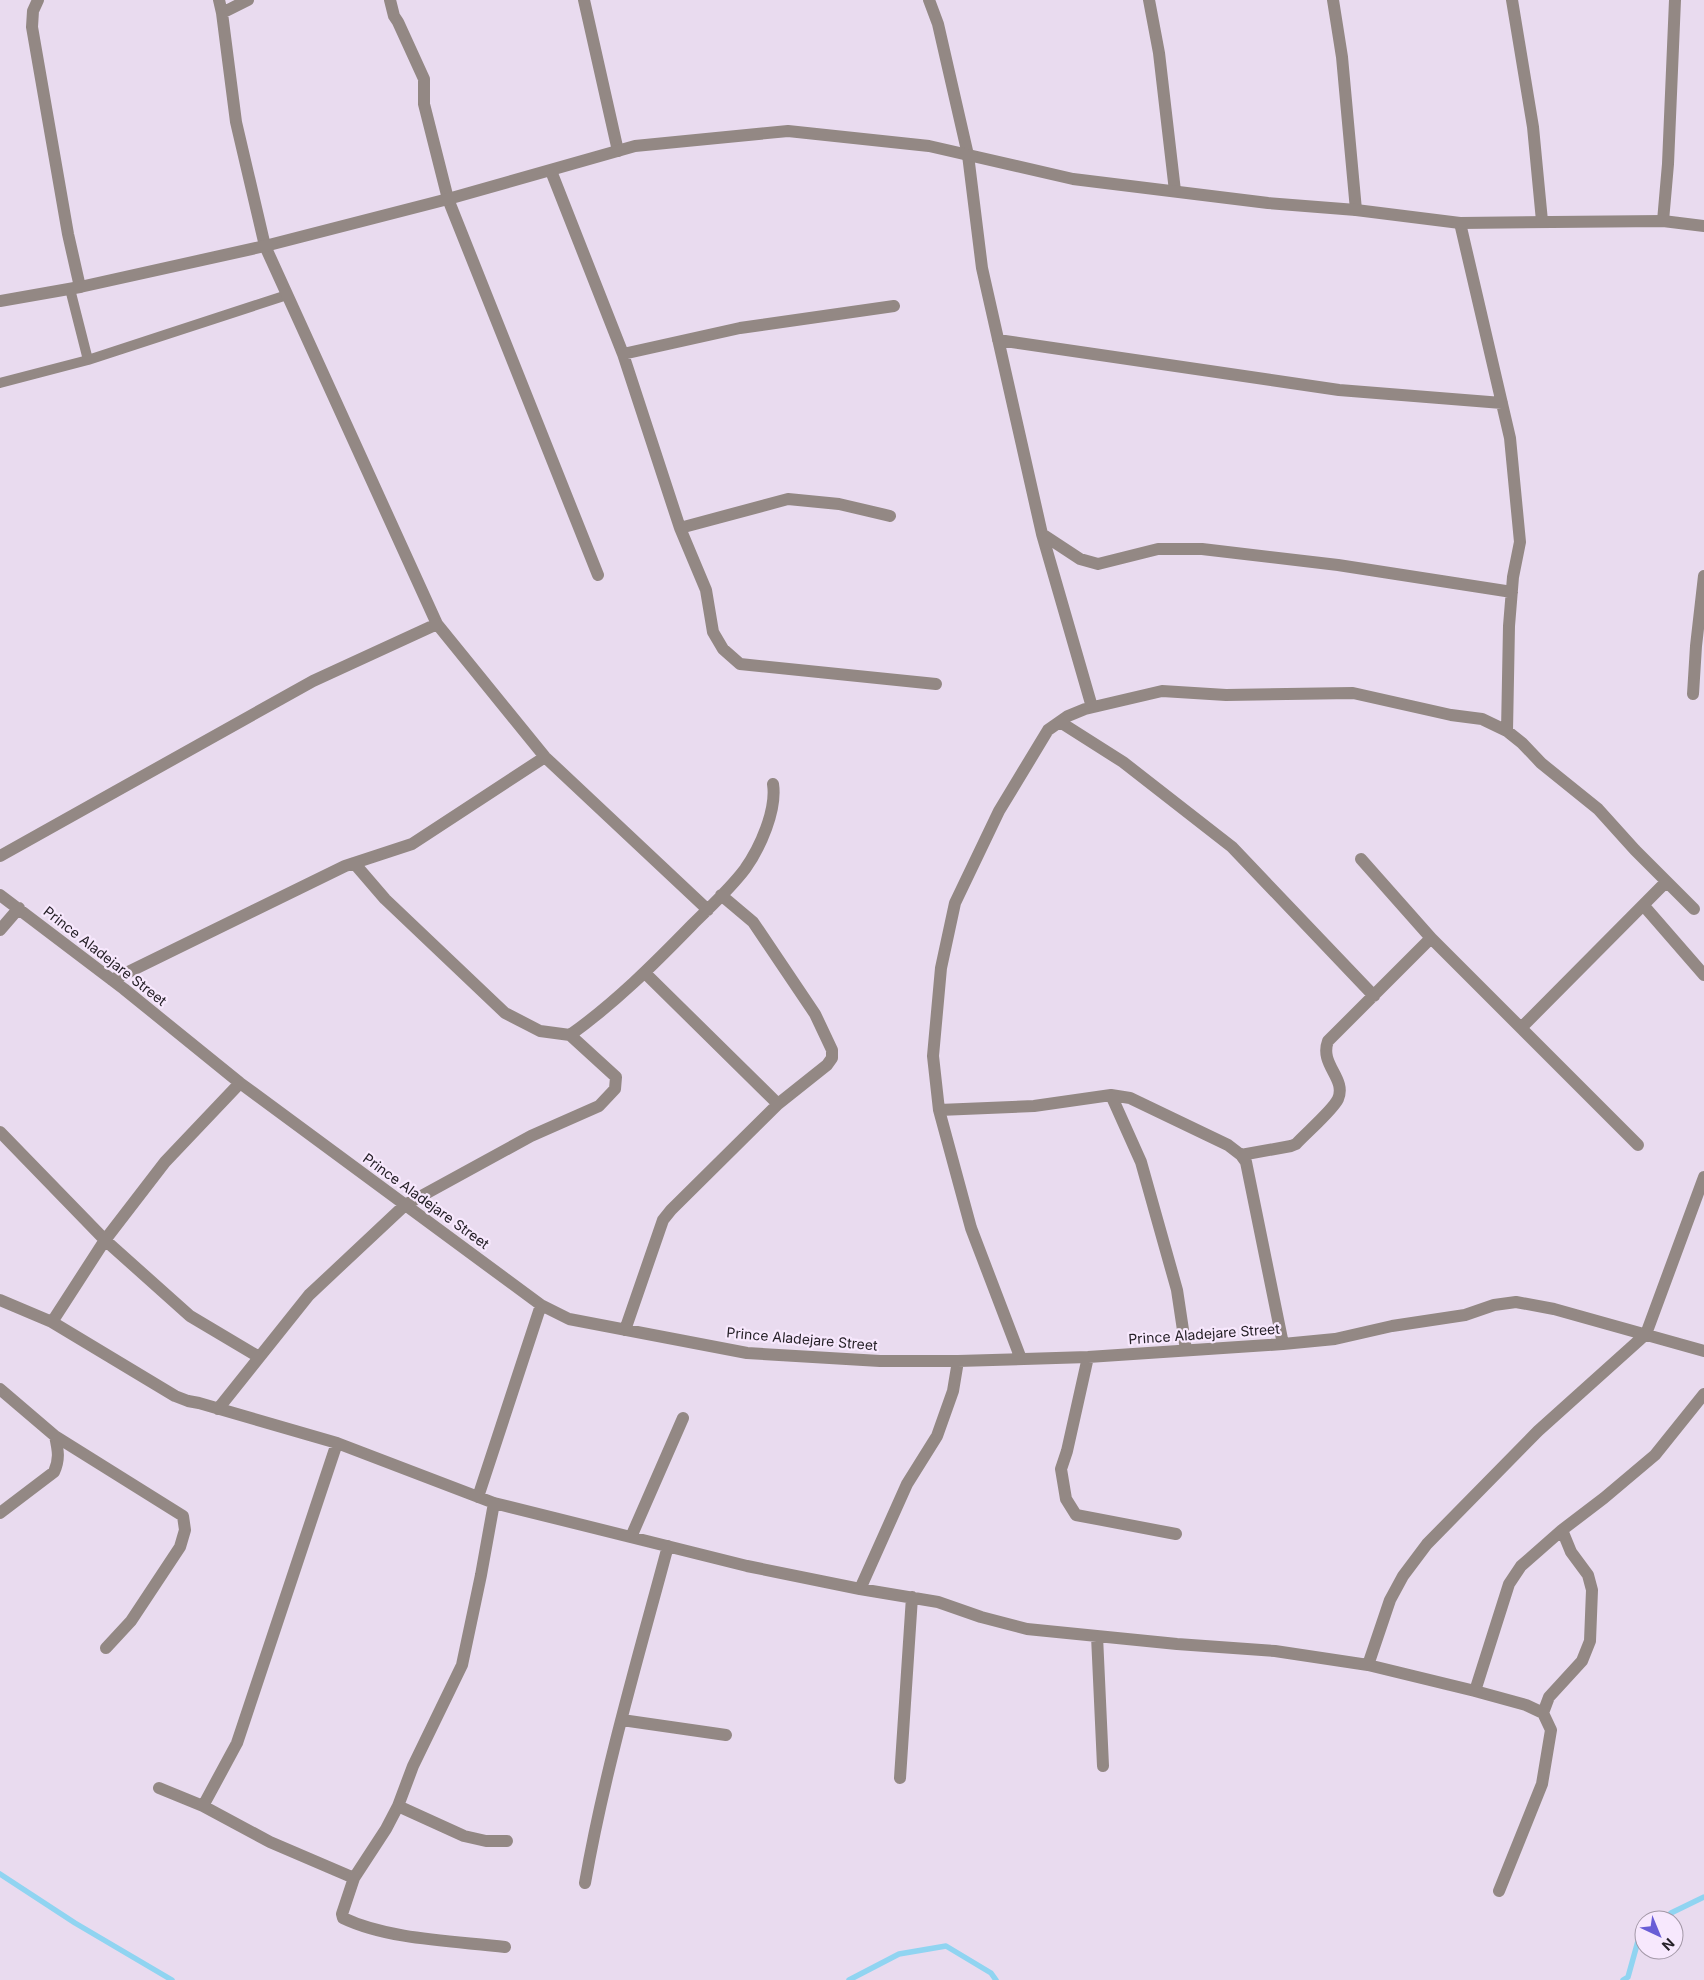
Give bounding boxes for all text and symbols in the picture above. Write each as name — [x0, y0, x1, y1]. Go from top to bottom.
street label: Prince Aladejare Street — [40, 902, 171, 1009]
street label: Prince Aladejare Street — [360, 1149, 493, 1252]
street label: Prince Aladejare Street — [1128, 1320, 1281, 1347]
street label: Prince Aladejare Street — [726, 1323, 879, 1354]
north arrow — [1634, 1910, 1684, 1960]
text: N — [1659, 1935, 1678, 1955]

